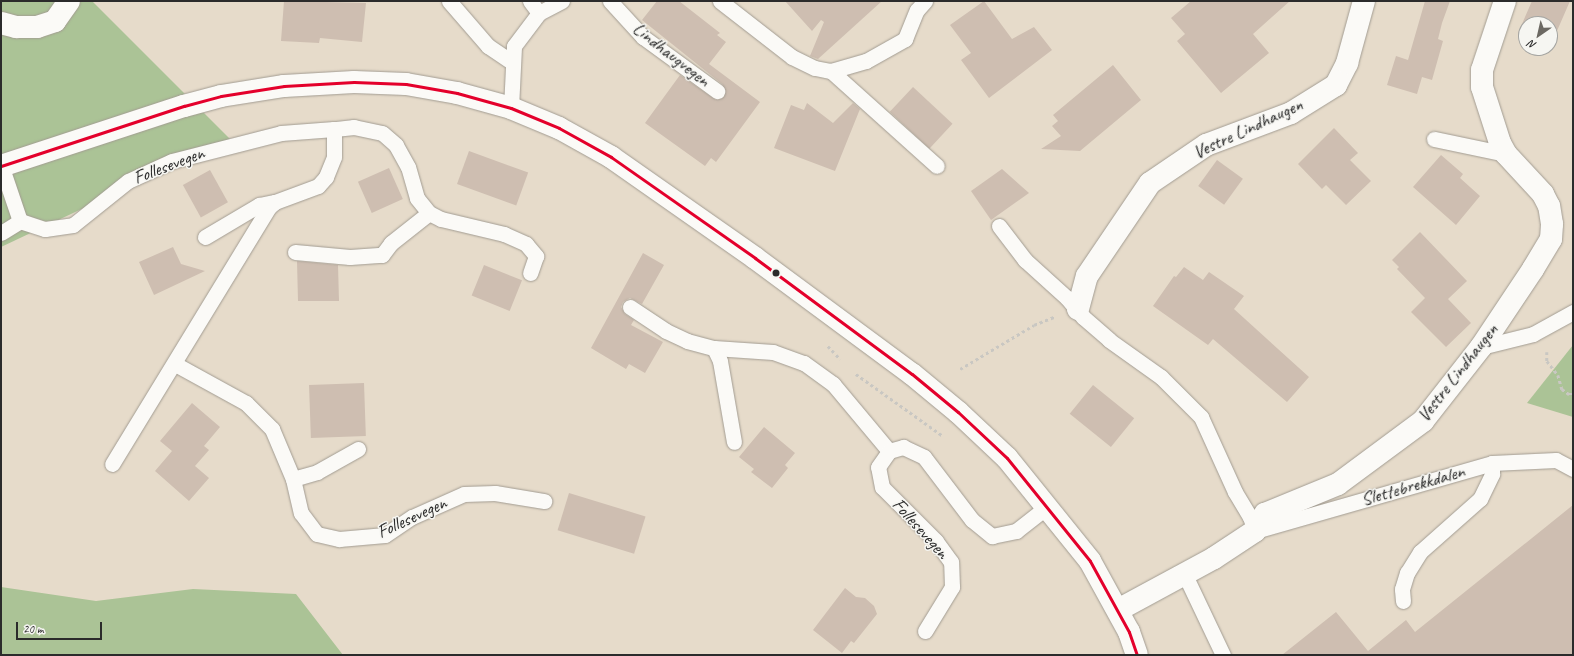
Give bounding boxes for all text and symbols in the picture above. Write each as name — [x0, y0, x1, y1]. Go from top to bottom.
north arrow — [1518, 16, 1558, 56]
street label: Lindhaugvegen — [628, 18, 714, 92]
text: N — [1525, 37, 1539, 53]
street label: Vestre Lindhaugen — [1190, 94, 1306, 164]
street label: Follesevegen — [130, 142, 208, 190]
unlabelled marker — [771, 268, 781, 278]
street label: Vestre Lindhaugen — [1413, 320, 1503, 426]
street label: Slettebrekkdalen — [1359, 460, 1467, 512]
street label: Follesevegen — [374, 492, 450, 544]
street label: Follesevegen — [887, 494, 953, 564]
scale bar — [18, 614, 104, 640]
text: 20 m — [23, 621, 43, 637]

